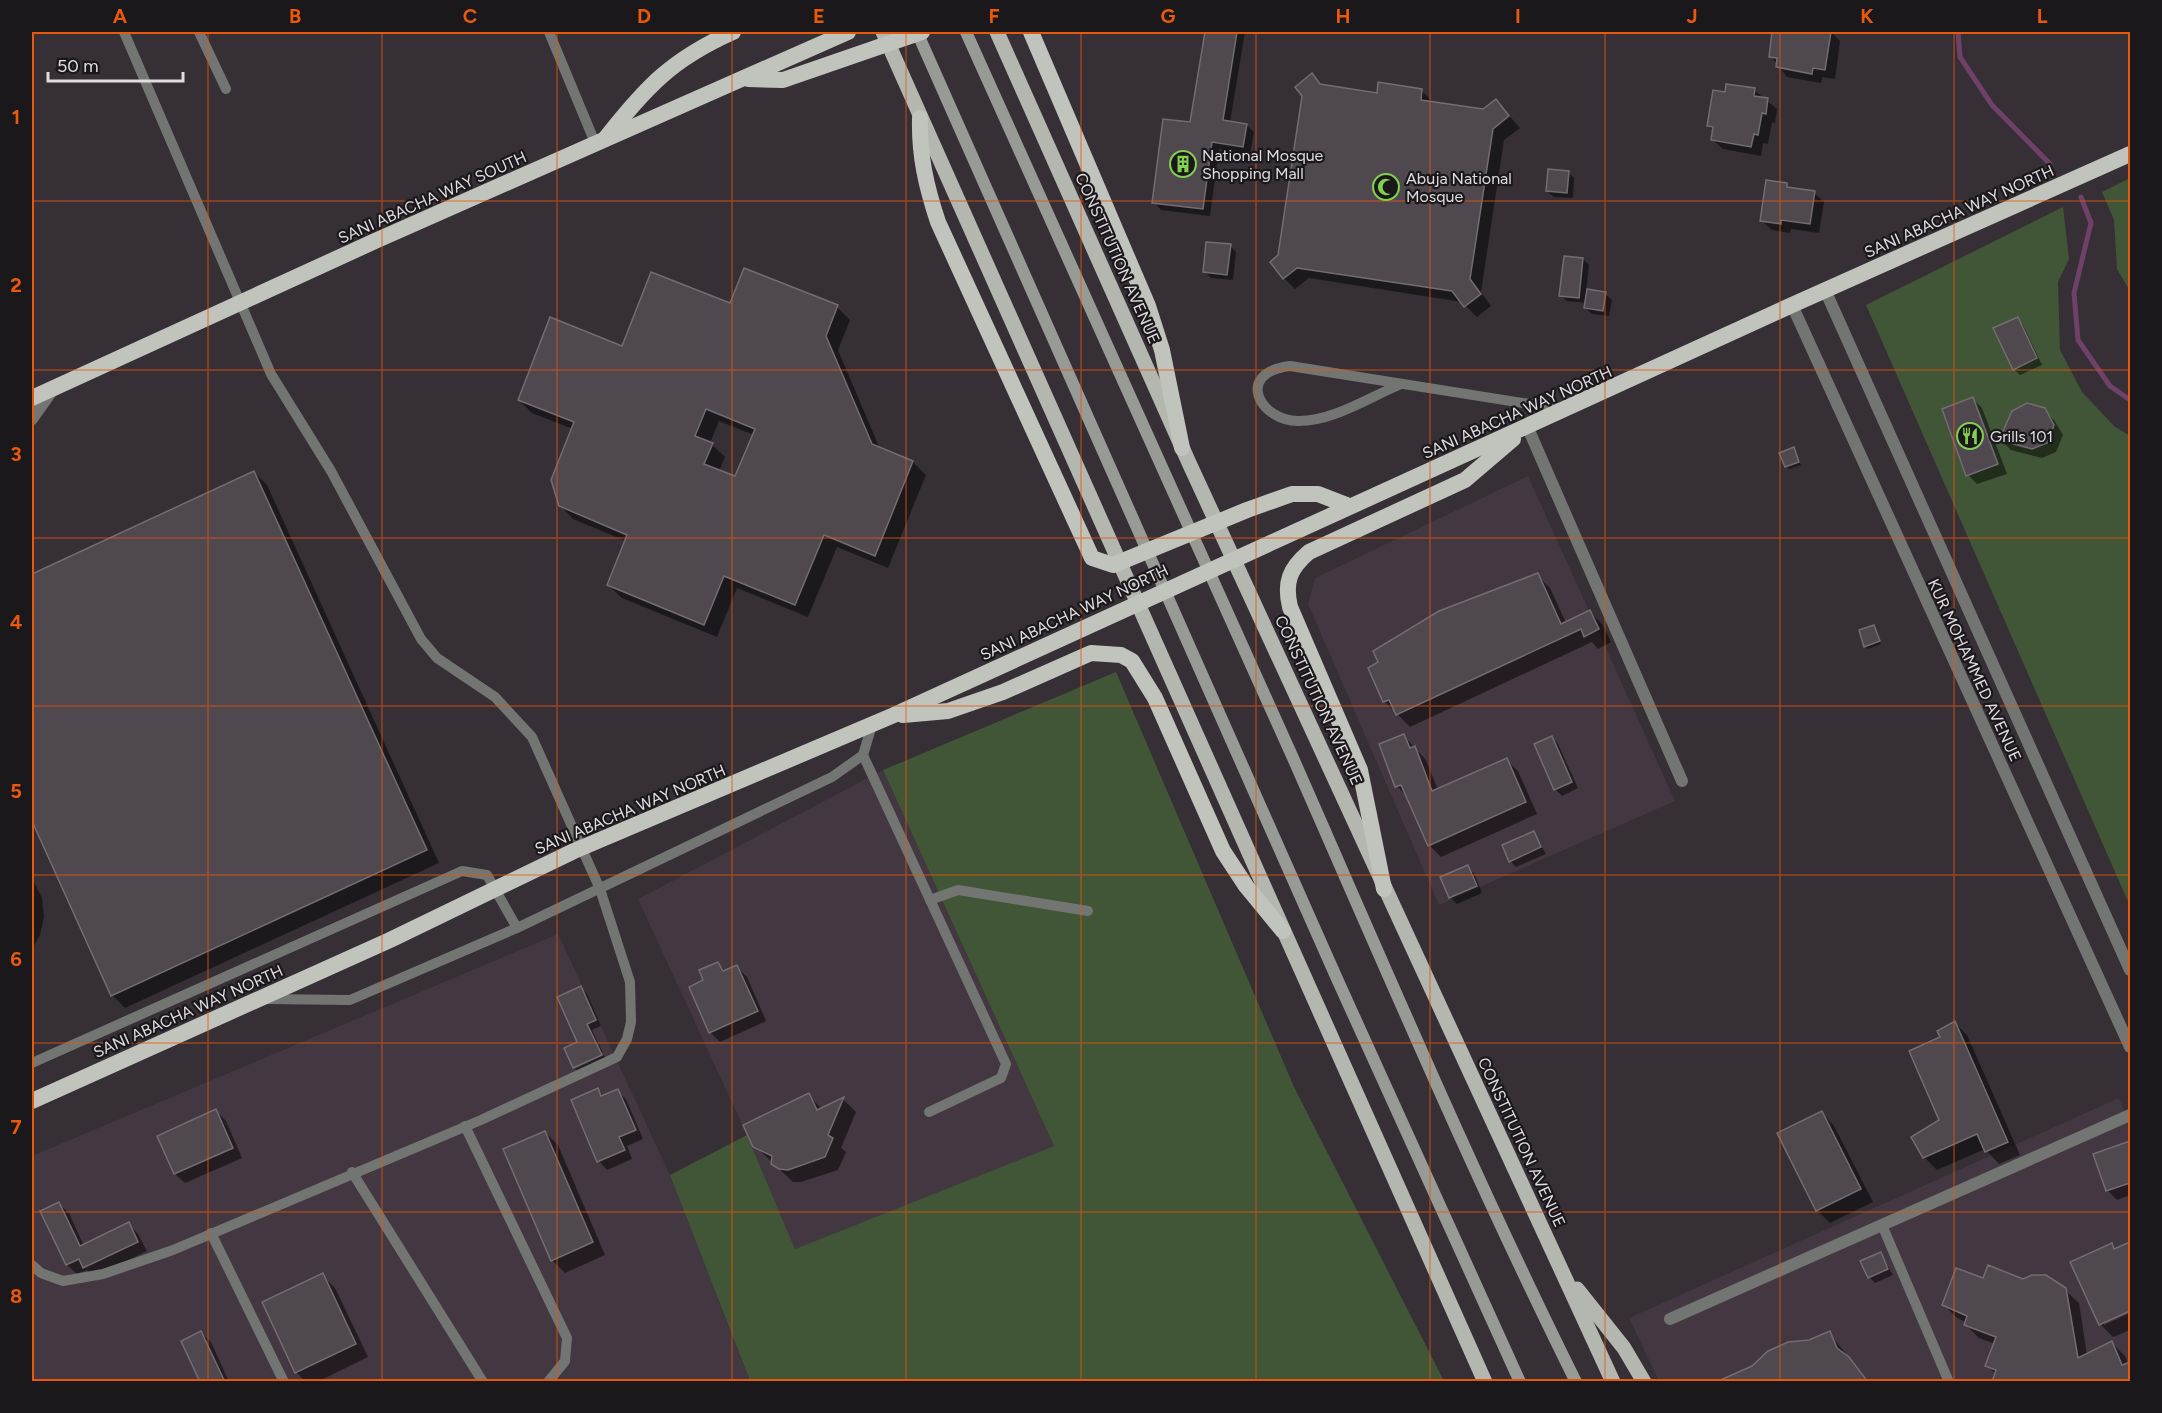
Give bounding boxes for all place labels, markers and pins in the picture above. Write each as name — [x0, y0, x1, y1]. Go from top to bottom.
place label: National Mosque Shopping Mall — [1202, 146, 1324, 183]
building icon: National Mosque Shopping Mall — [1168, 149, 1198, 179]
place label: Abuja National Mosque — [1406, 169, 1512, 206]
mosque icon: Abuja National Mosque — [1371, 172, 1401, 202]
restaurant icon: Grills 101 — [1955, 421, 1985, 451]
place label: Grills 101 — [1990, 427, 2053, 446]

